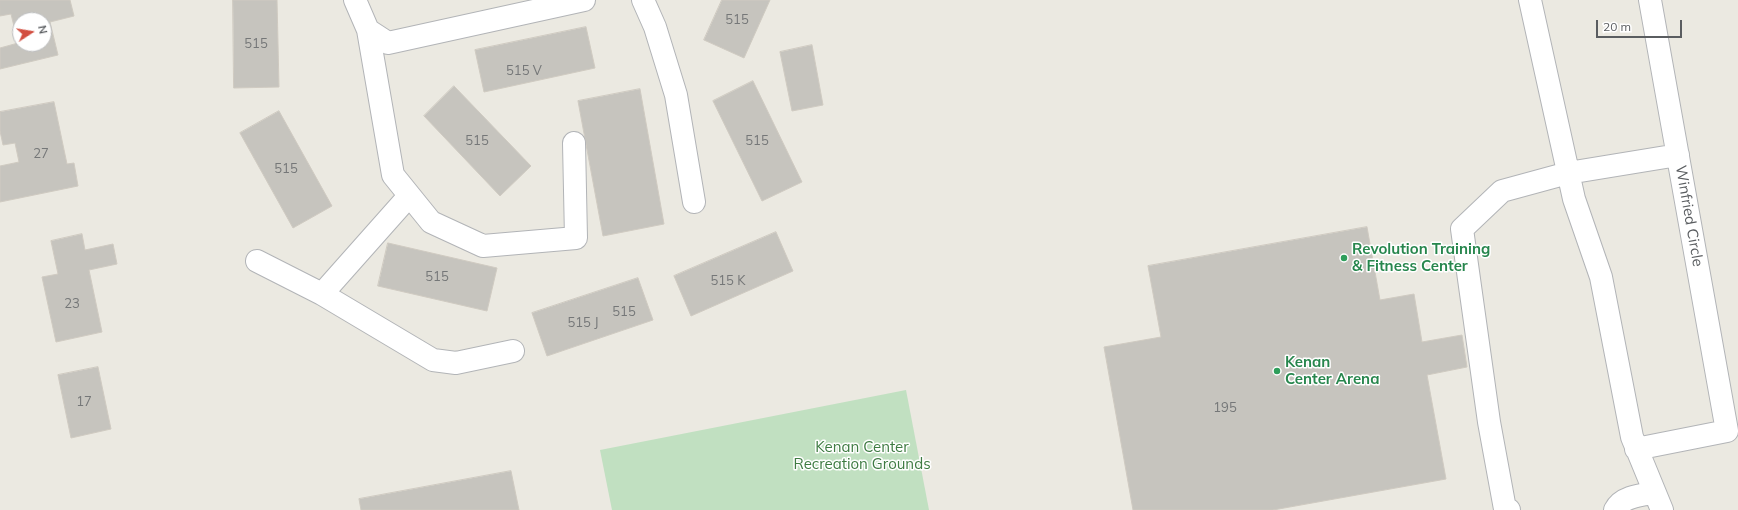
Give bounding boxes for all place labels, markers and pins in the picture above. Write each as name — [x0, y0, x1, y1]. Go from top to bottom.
place label: Revolution Training & Fitness Center — [1352, 240, 1490, 275]
marker: Revolution Training & Fitness Center — [1339, 253, 1349, 263]
place label: Kenan Center Arena — [1285, 353, 1379, 388]
marker: Kenan Center Arena — [1272, 366, 1282, 376]

